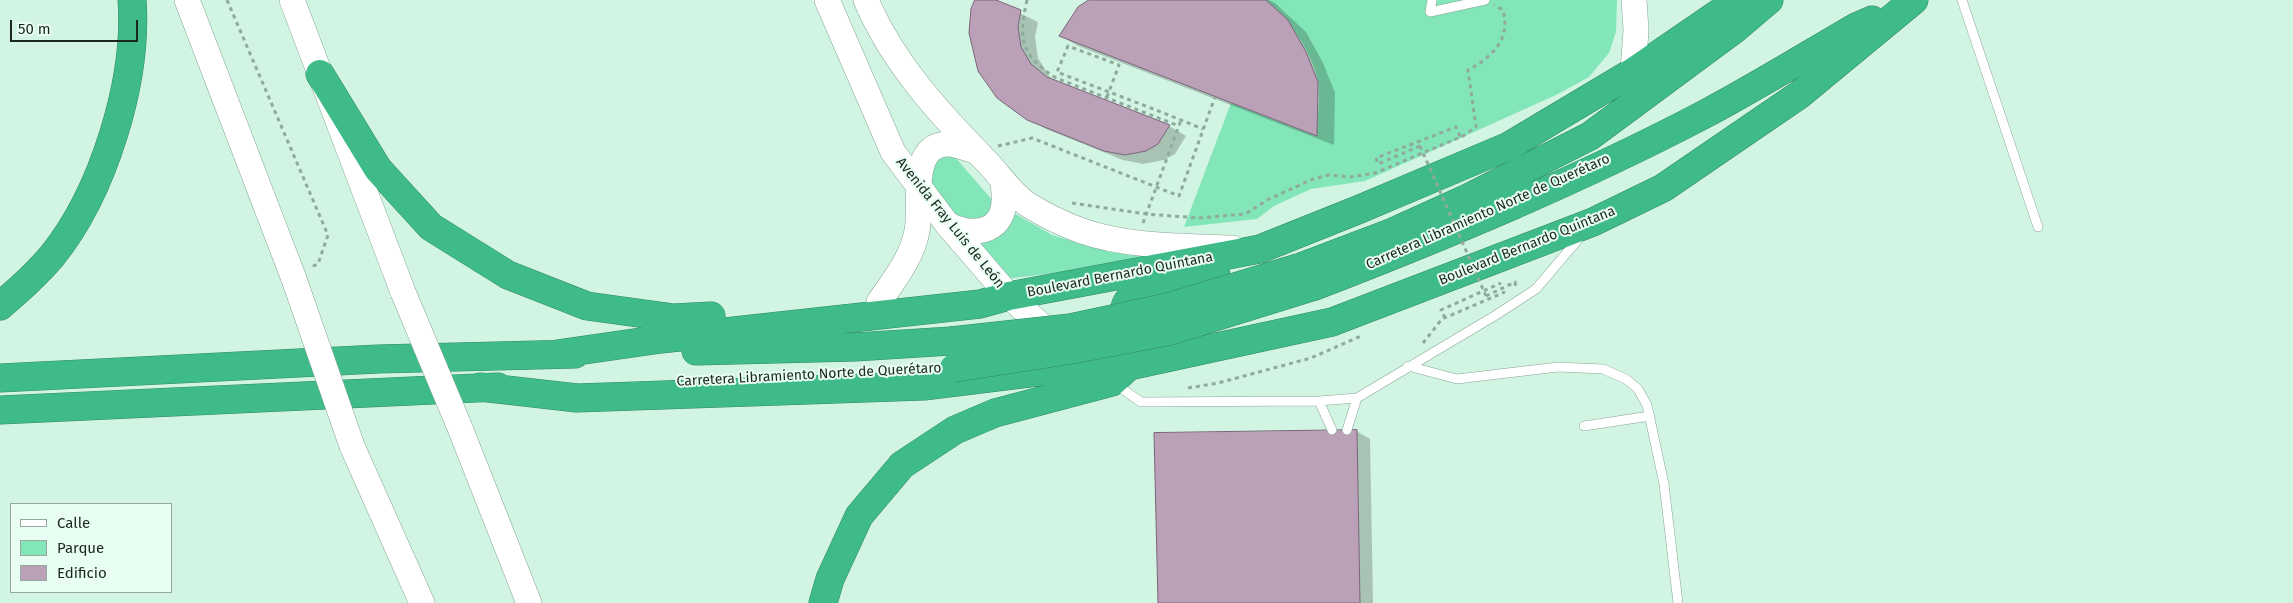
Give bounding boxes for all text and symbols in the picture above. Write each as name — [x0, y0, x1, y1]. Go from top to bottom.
scale bar — [12, 10, 140, 42]
text: 50 m — [18, 20, 51, 38]
street label: Carretera Libramiento Norte de Querétaro — [1363, 150, 1613, 274]
street label: Avenida Fray Luis de León — [892, 154, 1008, 292]
street label: Boulevard Bernardo Quintana — [1436, 203, 1618, 289]
street label: Boulevard Bernardo Quintana — [1026, 249, 1214, 301]
street label: Carretera Libramiento Norte de Querétaro — [676, 360, 942, 390]
legend — [10, 503, 172, 593]
text: Calle — [57, 514, 90, 532]
text: Parque — [57, 539, 104, 557]
text: Edificio — [57, 564, 107, 582]

